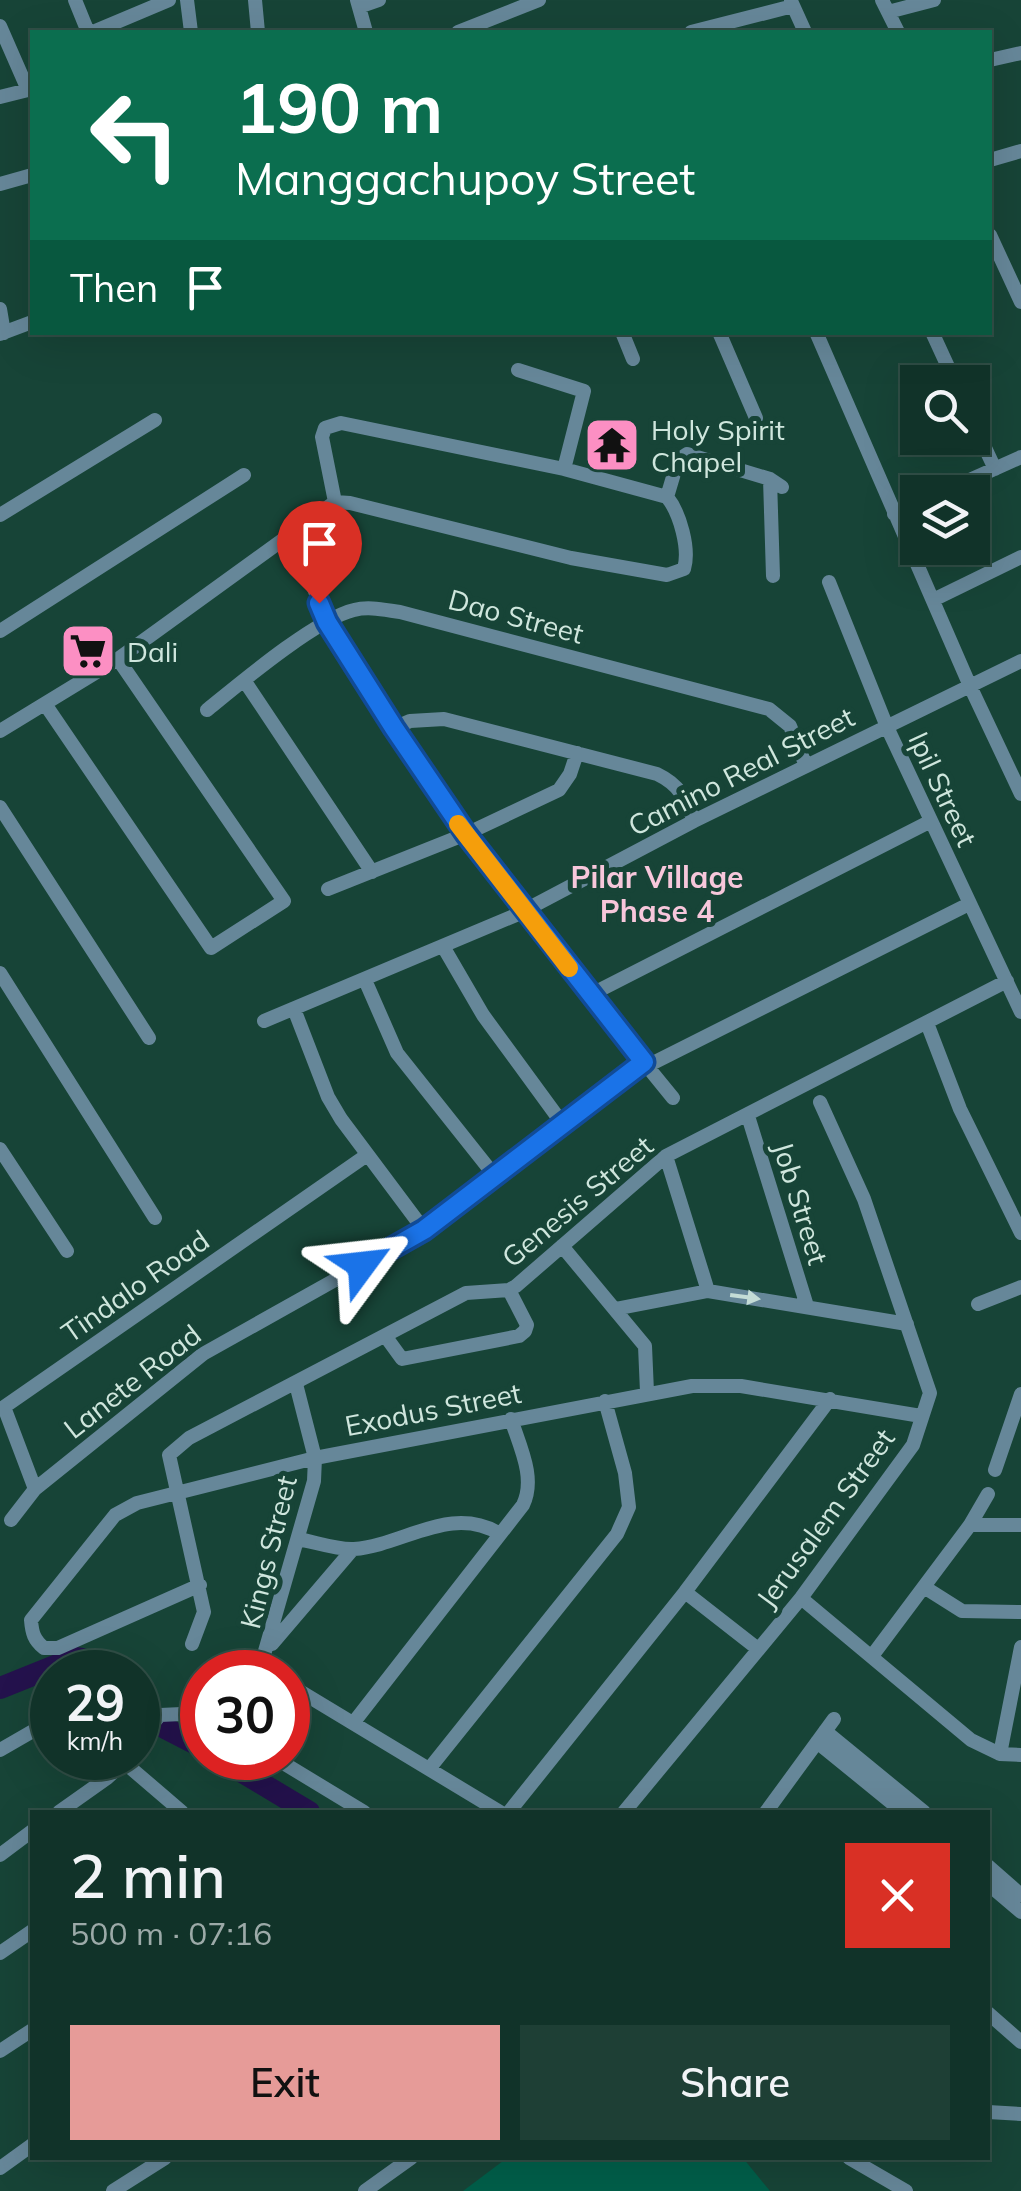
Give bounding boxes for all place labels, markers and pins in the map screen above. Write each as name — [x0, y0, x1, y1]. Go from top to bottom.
place label: Holy Spirit Chapel — [651, 412, 785, 479]
temple icon: Holy Spirit Chapel — [582, 415, 642, 475]
pin — [277, 501, 362, 604]
supermarket icon: Dali — [58, 621, 118, 681]
place label: Dali — [127, 634, 178, 669]

